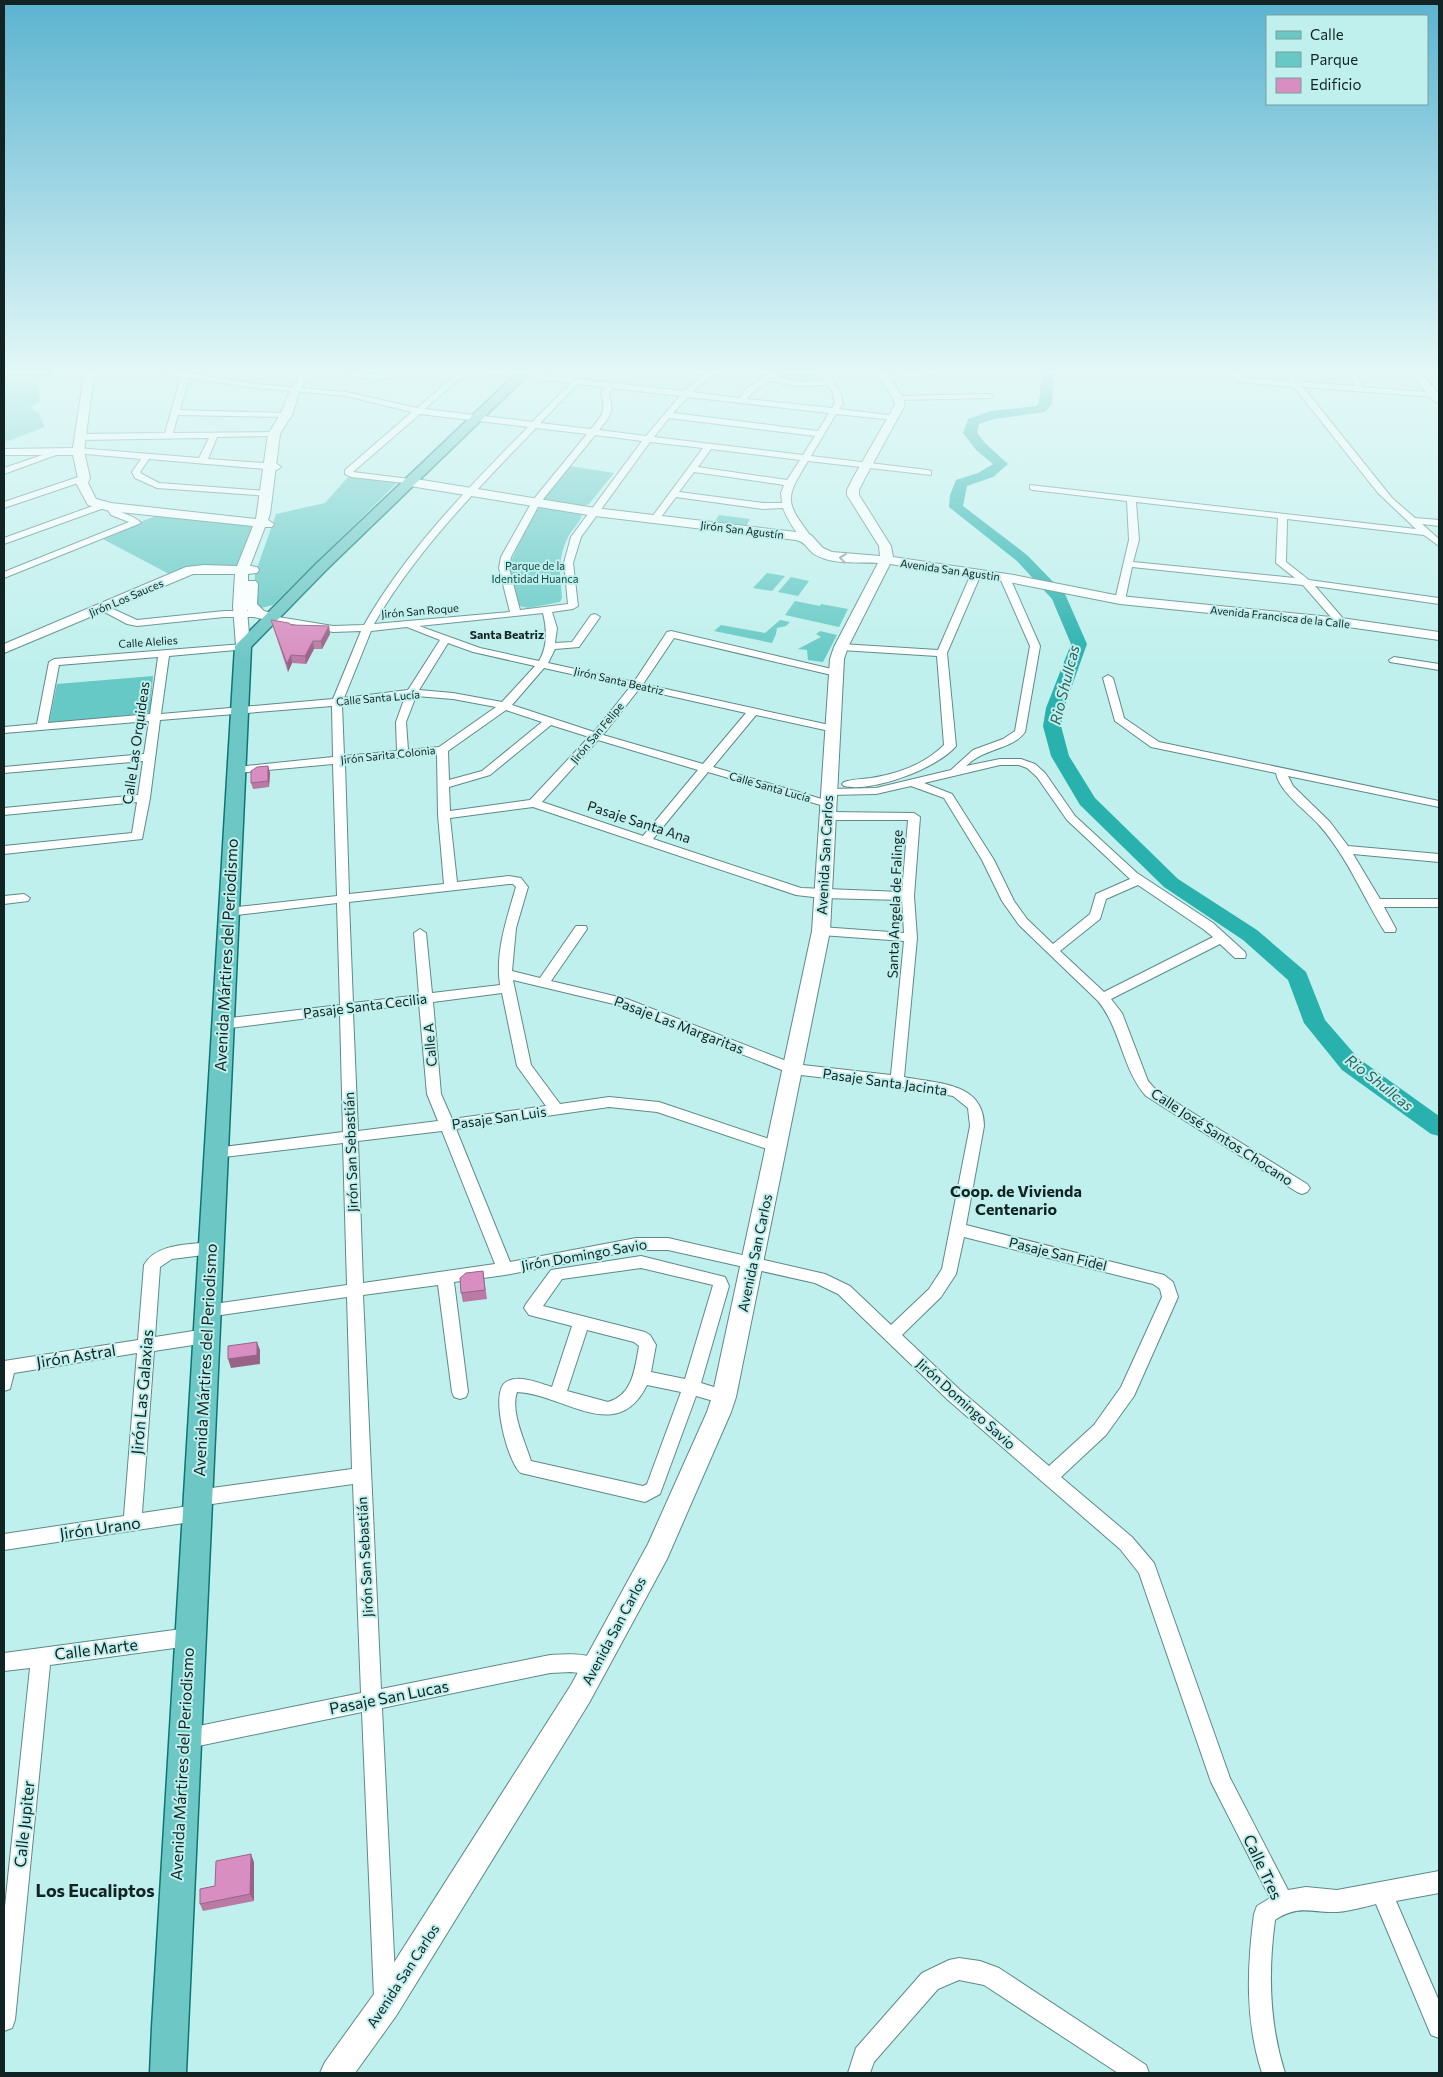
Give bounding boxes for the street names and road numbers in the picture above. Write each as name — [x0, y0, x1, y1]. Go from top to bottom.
street label: Jirón San Agustín — [700, 518, 784, 542]
street label: Avenida San Agustin — [899, 556, 1001, 583]
street label: Jirón Los Sauces — [87, 576, 165, 620]
street label: Jirón San Roque — [381, 601, 460, 621]
street label: Avenida Francisca de la Calle — [1210, 603, 1351, 630]
street label: Calle Alelies — [118, 633, 178, 650]
street label: Jirón Santa Beatriz — [573, 664, 666, 698]
street label: Calle Las Orquideas — [118, 680, 153, 806]
street label: Calle Santa Lucía — [335, 687, 420, 708]
street label: Jirón San Felipe — [567, 699, 627, 766]
street label: Jirón Sarita Colonia — [340, 743, 436, 767]
street label: Calle Santa Lucía — [728, 769, 812, 804]
street label: Avenida San Carlos — [813, 795, 836, 915]
street label: Pasaje Santa Ana — [585, 797, 693, 846]
street label: Santa Angela de Falinge — [883, 829, 906, 979]
street label: Avenida Mártires del Periodismo — [210, 838, 241, 1072]
street label: Pasaje Santa Cecilia — [302, 989, 428, 1022]
street label: Pasaje Las Margaritas — [612, 992, 746, 1057]
street label: Calle A — [419, 1022, 440, 1068]
street label: Pasaje Santa Jacinta — [822, 1064, 949, 1099]
street label: Calle José Santos Chocano — [1148, 1084, 1296, 1189]
street label: Jirón San Sebastián — [340, 1092, 361, 1213]
street label: Pasaje San Luis — [450, 1102, 547, 1133]
street label: Avenida San Carlos — [734, 1192, 775, 1313]
street label: Pasaje San Fidel — [1007, 1233, 1109, 1274]
street label: Jirón Domingo Savio — [520, 1235, 648, 1274]
street label: Avenida Mártires del Periodismo — [189, 1243, 220, 1477]
street label: Jirón Las Galaxias — [127, 1329, 156, 1455]
street label: Jirón Astral — [35, 1340, 117, 1371]
street label: Jirón Domingo Savio — [913, 1355, 1019, 1453]
street label: Jirón San Sebastián — [353, 1496, 376, 1618]
street label: Jirón Urano — [58, 1512, 142, 1543]
street label: Avenida San Carlos — [578, 1574, 649, 1688]
street label: Calle Marte — [53, 1634, 139, 1663]
street label: Avenida Mártires del Periodismo — [166, 1647, 197, 1881]
street label: Pasaje San Lucas — [328, 1676, 450, 1717]
street label: Calle Jupiter — [9, 1779, 38, 1868]
street label: Calle Tres — [1240, 1831, 1287, 1902]
street label: Avenida San Carlos — [363, 1921, 442, 2031]

